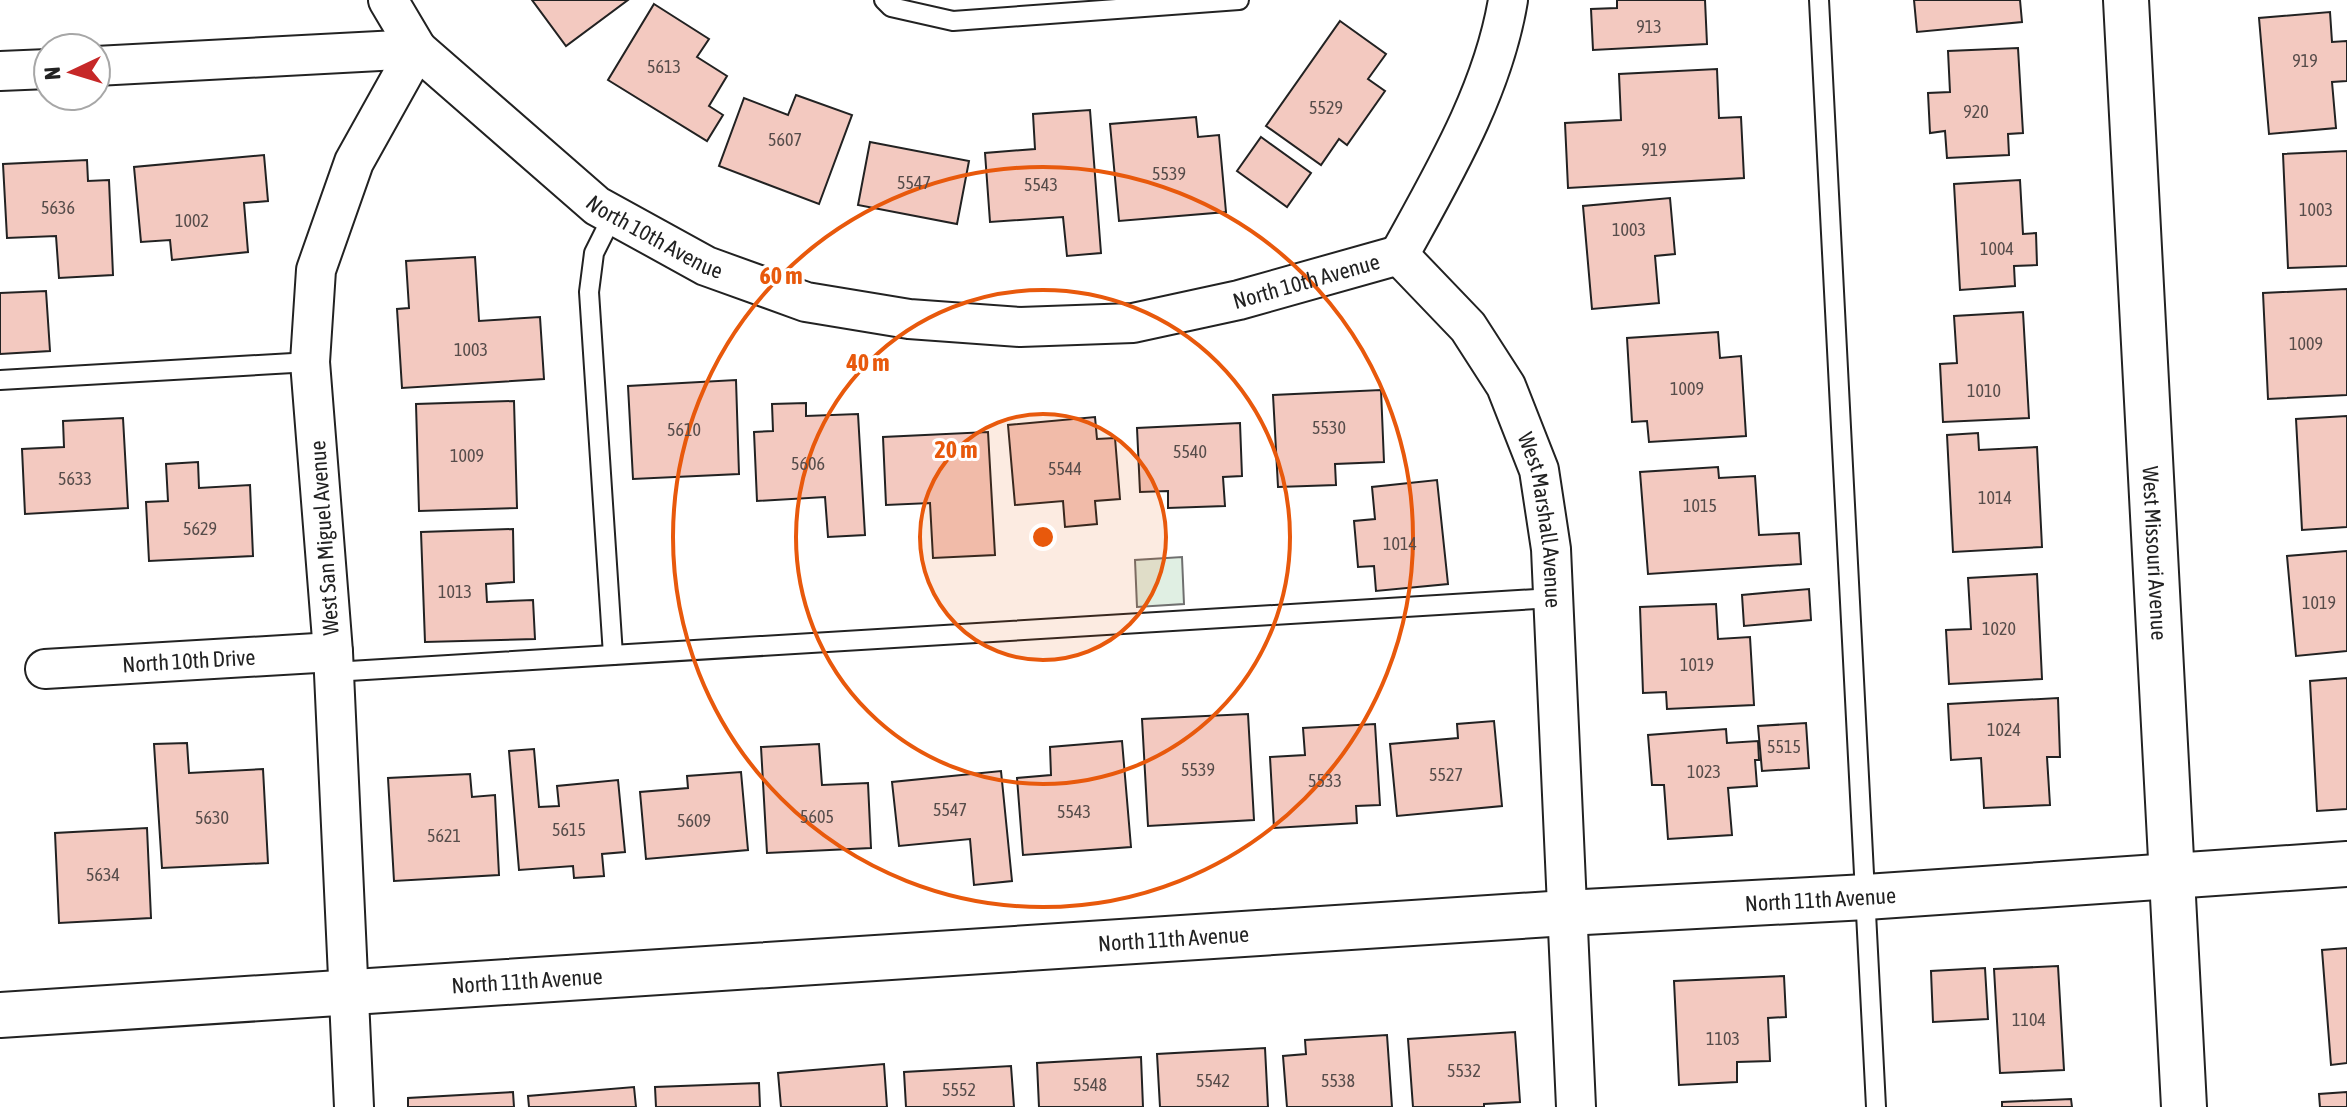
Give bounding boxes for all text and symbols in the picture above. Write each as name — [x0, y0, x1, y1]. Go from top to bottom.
house number: 913 — [1636, 16, 1662, 37]
north arrow — [32, 32, 112, 112]
house number: 919 — [2292, 50, 2318, 71]
house number: 5613 — [647, 56, 681, 77]
text: N — [39, 66, 65, 81]
house number: 5529 — [1309, 97, 1343, 118]
house number: 920 — [1963, 101, 1989, 122]
house number: 5607 — [768, 129, 802, 150]
house number: 919 — [1641, 139, 1667, 160]
house number: 5539 — [1152, 163, 1186, 184]
house number: 5547 — [897, 172, 931, 193]
house number: 5543 — [1024, 174, 1058, 195]
street label: North 10th Avenue — [581, 190, 726, 284]
house number: 5636 — [41, 197, 75, 218]
house number: 1003 — [2299, 199, 2333, 220]
house number: 1002 — [175, 210, 209, 231]
house number: 1003 — [1612, 219, 1646, 240]
house number: 1004 — [1980, 238, 2014, 259]
street label: North 10th Avenue — [1230, 248, 1383, 314]
text: 60 m — [759, 262, 803, 289]
house number: 1009 — [2289, 333, 2323, 354]
house number: 1003 — [454, 339, 488, 360]
text: 40 m — [845, 349, 890, 376]
house number: 1009 — [1670, 378, 1704, 399]
house number: 1010 — [1967, 380, 2001, 401]
house number: 5530 — [1312, 417, 1346, 438]
house number: 5610 — [667, 419, 701, 440]
street label: West Marshall Avenue — [1513, 429, 1567, 609]
text: 20 m — [934, 436, 978, 463]
street label: West San Miguel Avenue — [304, 440, 344, 636]
house number: 5540 — [1173, 441, 1207, 462]
house number: 1009 — [450, 445, 484, 466]
house number: 5606 — [791, 453, 825, 474]
house number: 5544 — [1048, 458, 1082, 479]
street label: West Missouri Avenue — [2137, 466, 2173, 641]
house number: 5633 — [58, 468, 92, 489]
house number: 1014 — [1978, 487, 2012, 508]
house number: 1015 — [1683, 495, 1717, 516]
house number: 5629 — [183, 518, 217, 539]
centre of rings — [1029, 523, 1057, 551]
house number: 1014 — [1383, 533, 1417, 554]
house number: 1013 — [438, 581, 472, 602]
house number: 1019 — [2302, 592, 2336, 613]
house number: 1020 — [1982, 618, 2016, 639]
street label: North 10th Drive — [122, 644, 256, 677]
house number: 1019 — [1680, 654, 1714, 675]
house number: 1024 — [1987, 719, 2021, 740]
house number: 5515 — [1767, 736, 1801, 757]
house number: 5539 — [1181, 759, 1215, 780]
house number: 1023 — [1687, 761, 1721, 782]
house number: 5527 — [1429, 764, 1463, 785]
house number: 5533 — [1308, 770, 1342, 791]
house number: 5547 — [933, 799, 967, 820]
house number: 5543 — [1057, 801, 1091, 822]
house number: 5605 — [800, 806, 834, 827]
house number: 5630 — [195, 807, 229, 828]
house number: 5609 — [677, 810, 711, 831]
house number: 5615 — [552, 819, 586, 840]
house number: 5621 — [427, 825, 461, 846]
house number: 5634 — [86, 864, 120, 885]
street label: North 11th Avenue — [1744, 882, 1897, 916]
street label: North 11th Avenue — [1097, 921, 1250, 956]
street label: North 11th Avenue — [451, 963, 603, 999]
house number: 1104 — [2012, 1009, 2046, 1030]
house number: 1103 — [1706, 1028, 1740, 1049]
house number: 5532 — [1447, 1060, 1481, 1081]
house number: 5542 — [1196, 1070, 1230, 1091]
house number: 5538 — [1321, 1070, 1355, 1091]
house number: 5548 — [1073, 1074, 1107, 1095]
house number: 5552 — [942, 1079, 976, 1100]

